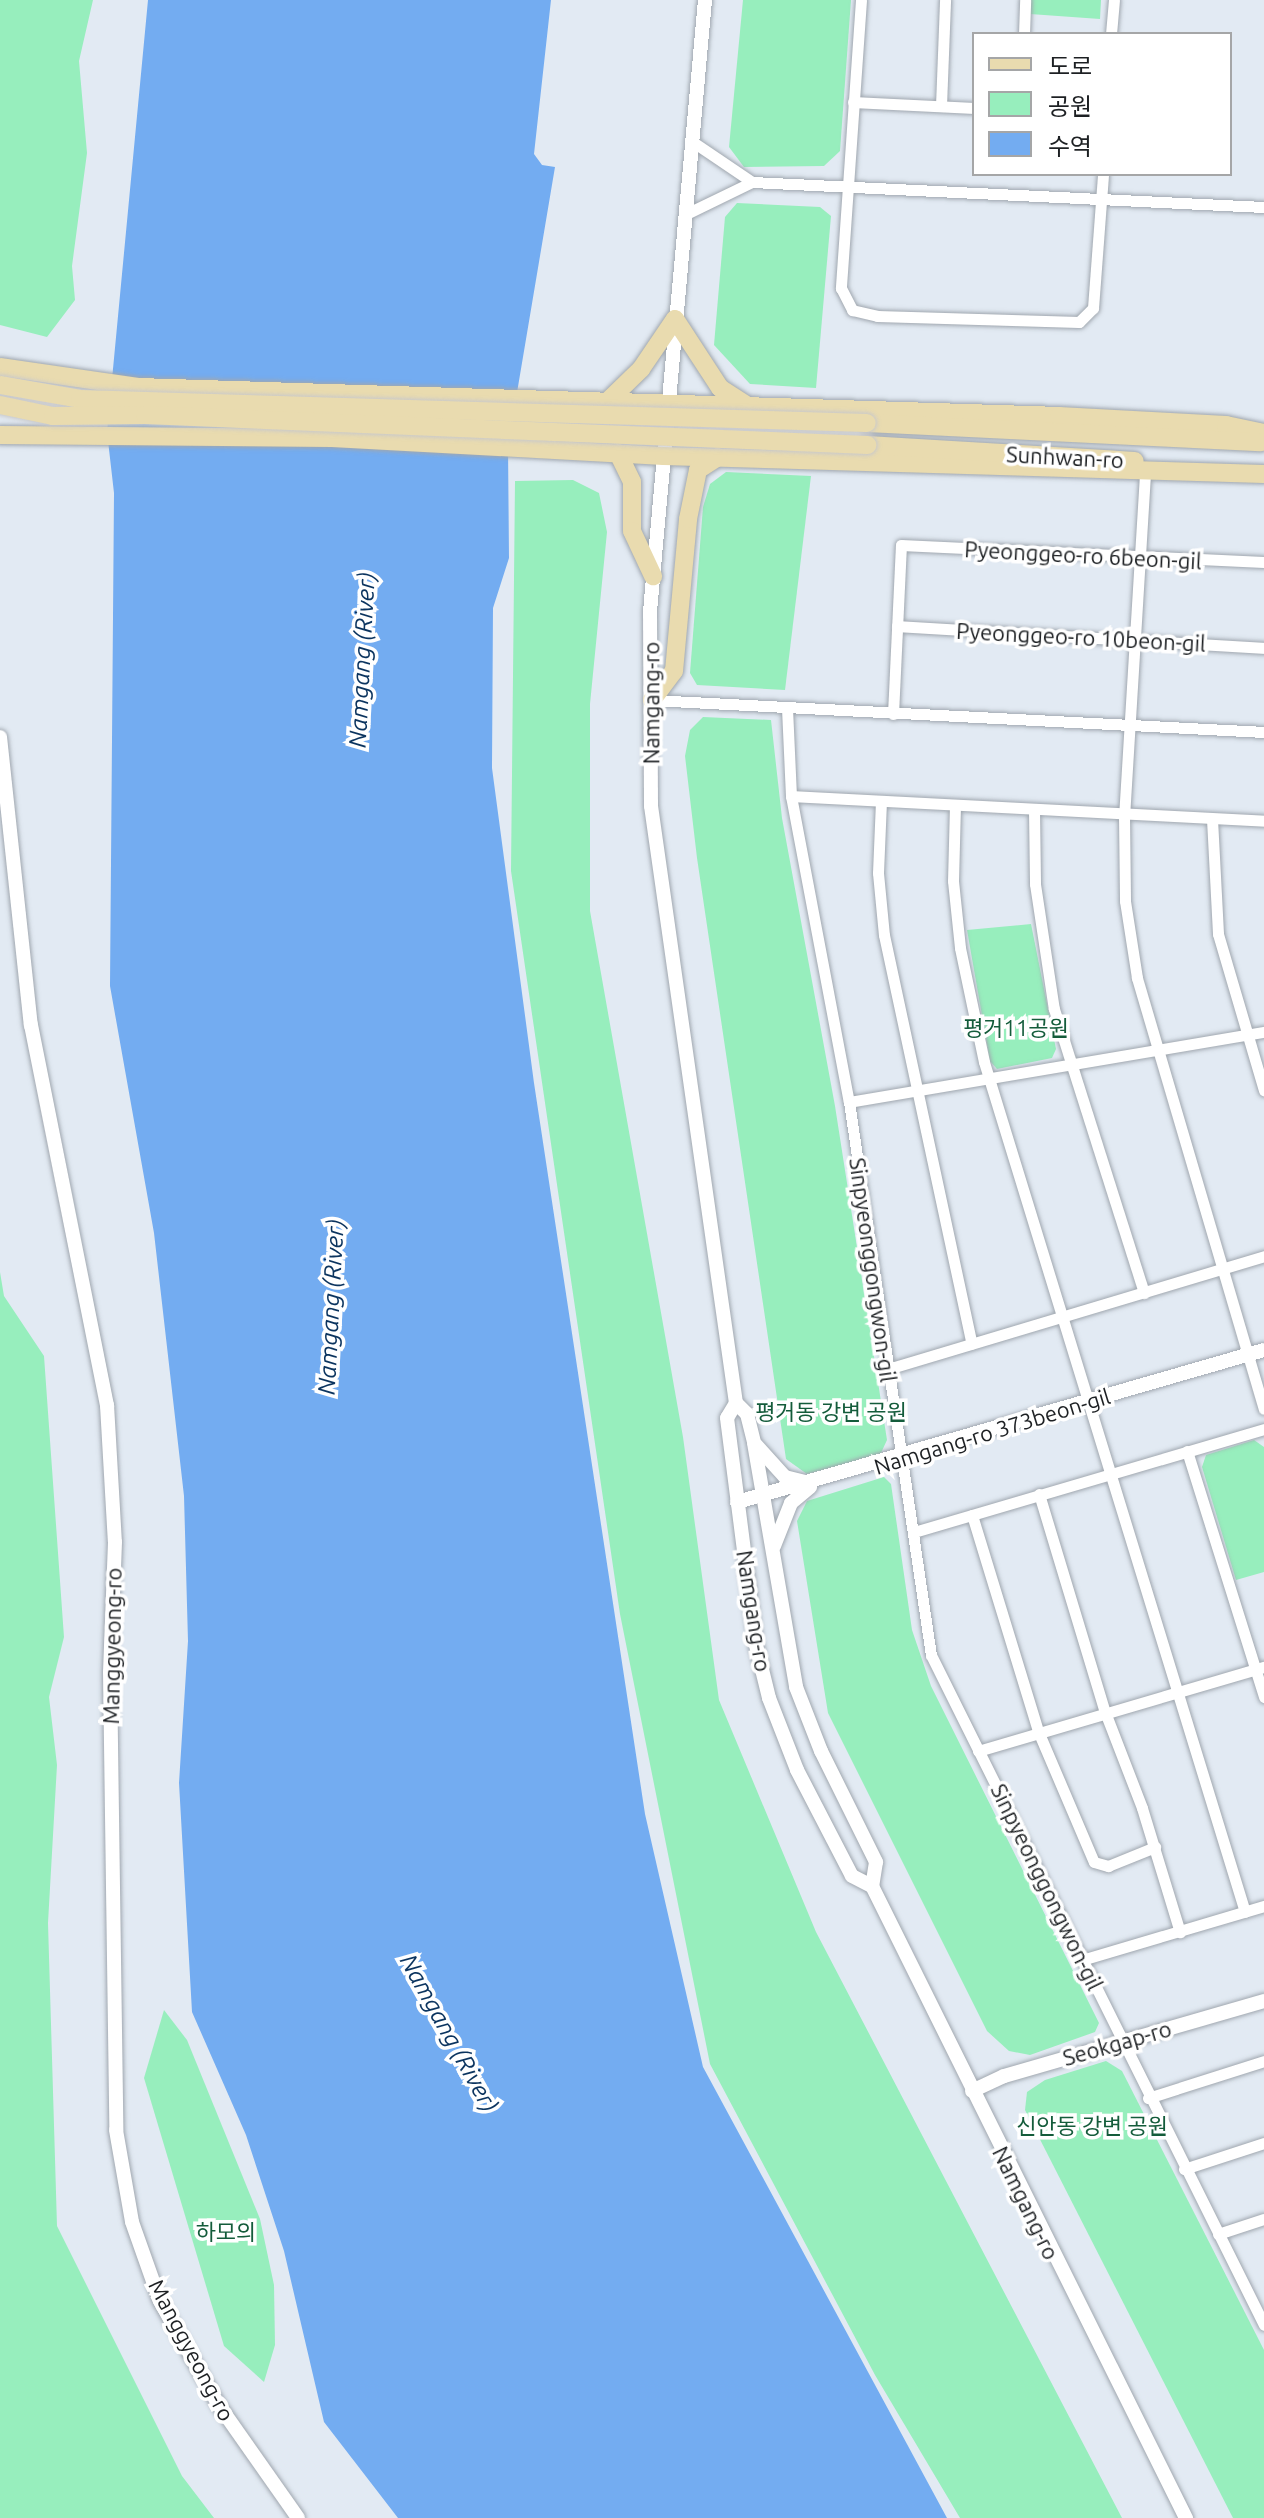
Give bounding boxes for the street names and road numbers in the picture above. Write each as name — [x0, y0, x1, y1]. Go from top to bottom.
street label: Sunhwan-ro — [1006, 441, 1124, 473]
street label: Pyeonggeo-ro 6beon-gil — [964, 536, 1202, 574]
street label: Pyeonggeo-ro 10beon-gil — [956, 617, 1206, 657]
street label: Namgang-ro — [638, 642, 664, 764]
street label: Sinpyeonggongwon-gil — [844, 1156, 902, 1384]
street label: Namgang-ro 373beon-gil — [871, 1382, 1113, 1480]
street label: Namgang-ro — [731, 1548, 777, 1674]
street label: Manggyeong-ro — [97, 1567, 127, 1725]
street label: Sinpyeonggongwon-gil — [986, 1779, 1108, 1995]
street label: Seokgap-ro — [1060, 2015, 1174, 2071]
street label: Namgang-ro — [987, 2142, 1065, 2264]
street label: Manggyeong-ro — [144, 2275, 240, 2425]

